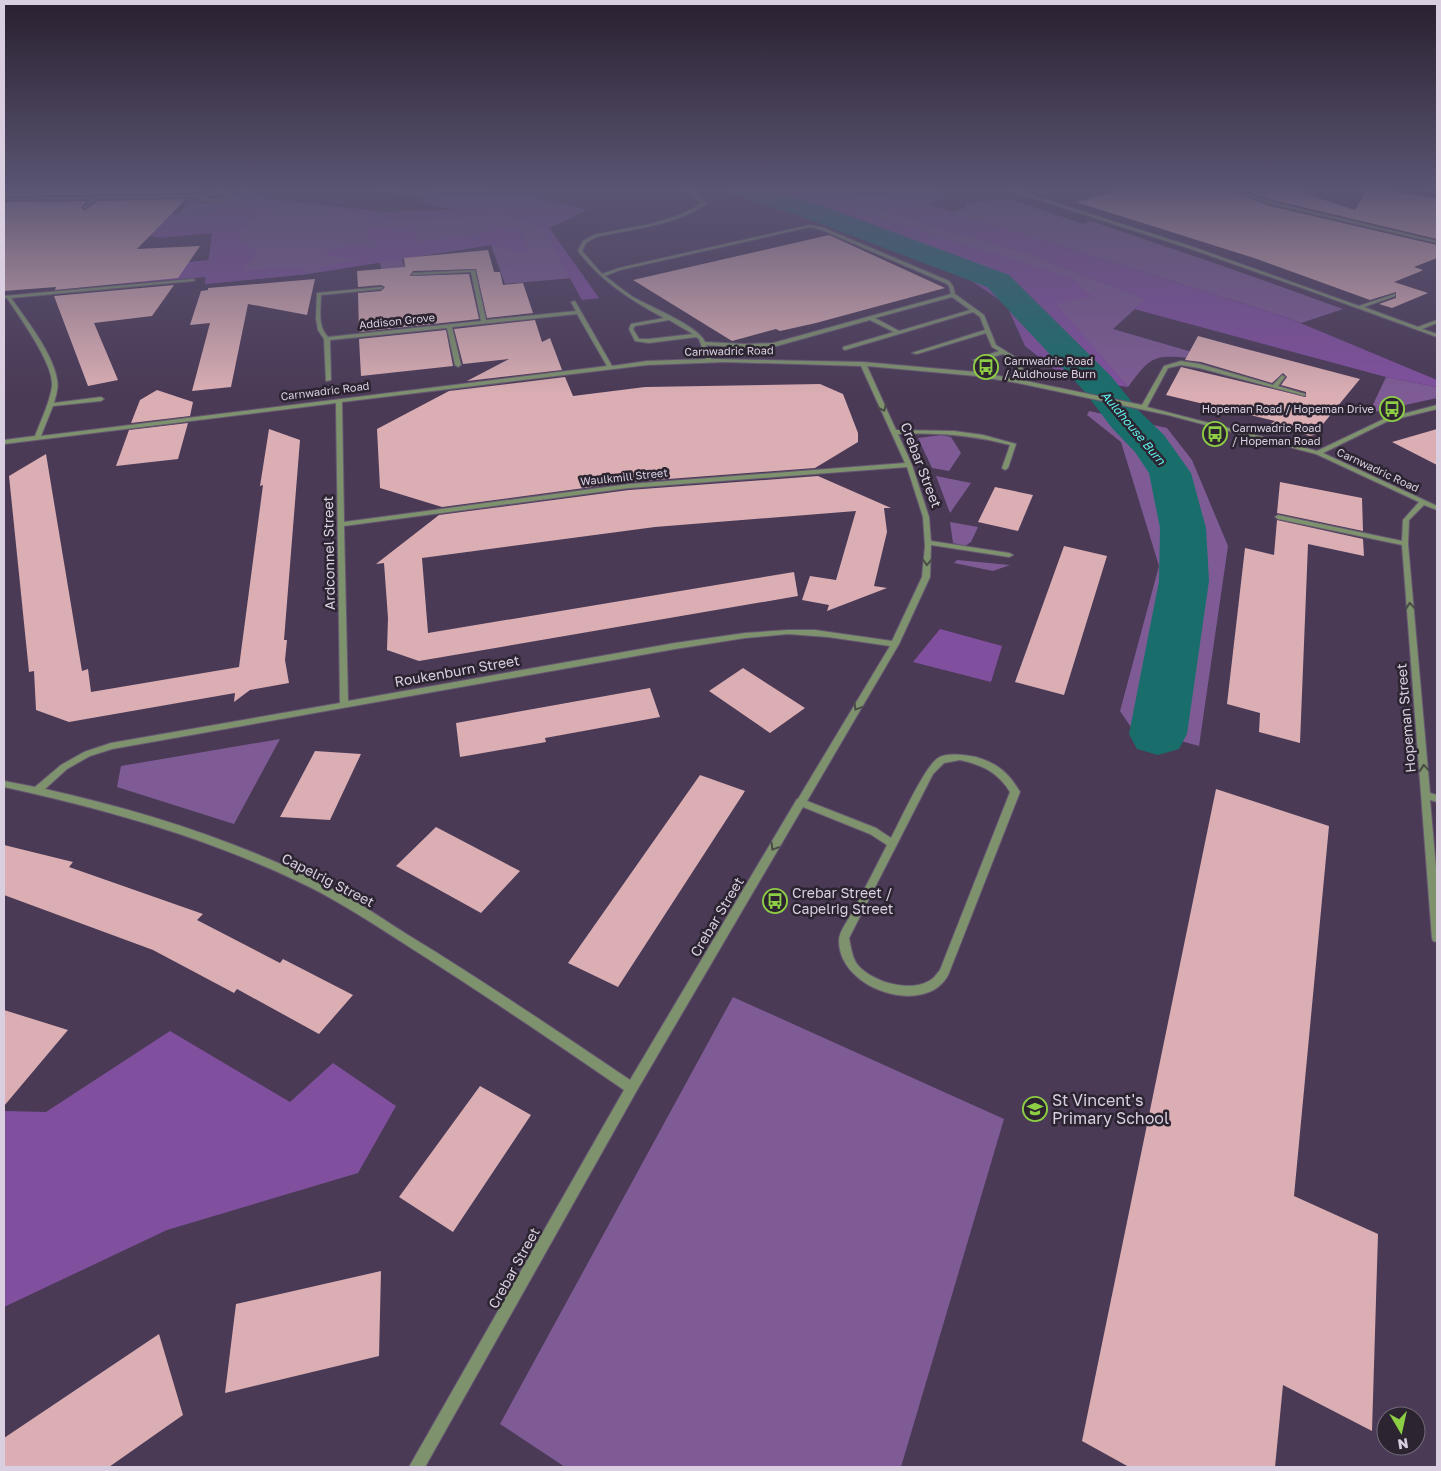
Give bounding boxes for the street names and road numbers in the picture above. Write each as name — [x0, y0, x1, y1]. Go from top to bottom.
street label: Addison Grove — [358, 310, 436, 331]
street label: Carnwadric Road — [684, 343, 774, 358]
street label: Carnwadric Road — [280, 379, 370, 402]
street label: Crebar Street — [897, 420, 946, 510]
street label: Carnwadric Road — [1335, 445, 1421, 494]
street label: Waulkmill Street — [580, 465, 668, 488]
street label: Ardconnel Street — [319, 496, 338, 610]
street label: Roukenburn Street — [393, 651, 521, 690]
street label: Hopeman Street — [1392, 663, 1419, 773]
street label: Capelrig Street — [279, 849, 377, 910]
street label: Crebar Street — [686, 874, 747, 960]
street label: Crebar Street — [484, 1224, 543, 1311]

